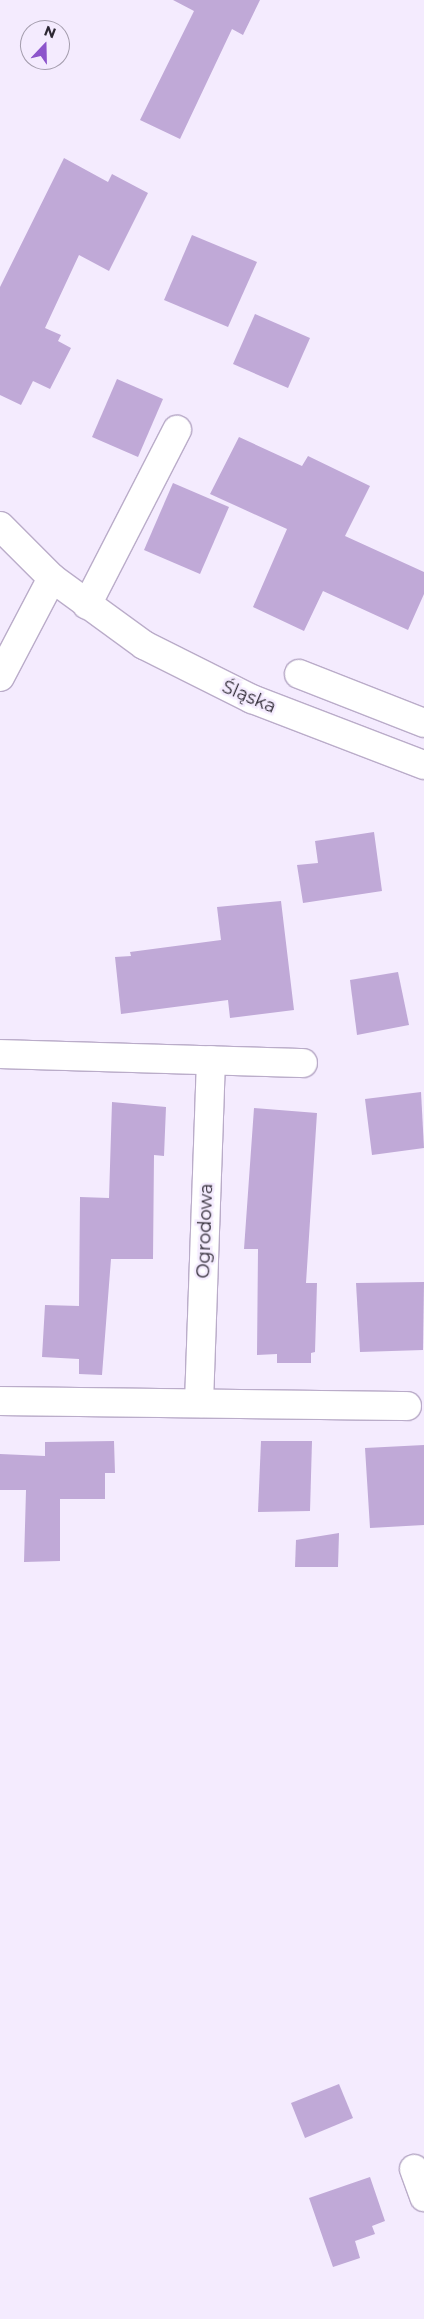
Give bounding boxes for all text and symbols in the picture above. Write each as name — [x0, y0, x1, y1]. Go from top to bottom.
north arrow — [20, 20, 70, 70]
text: N — [42, 22, 59, 42]
street label: Śląska — [219, 676, 279, 718]
street label: Ogrodowa — [193, 1183, 217, 1279]

